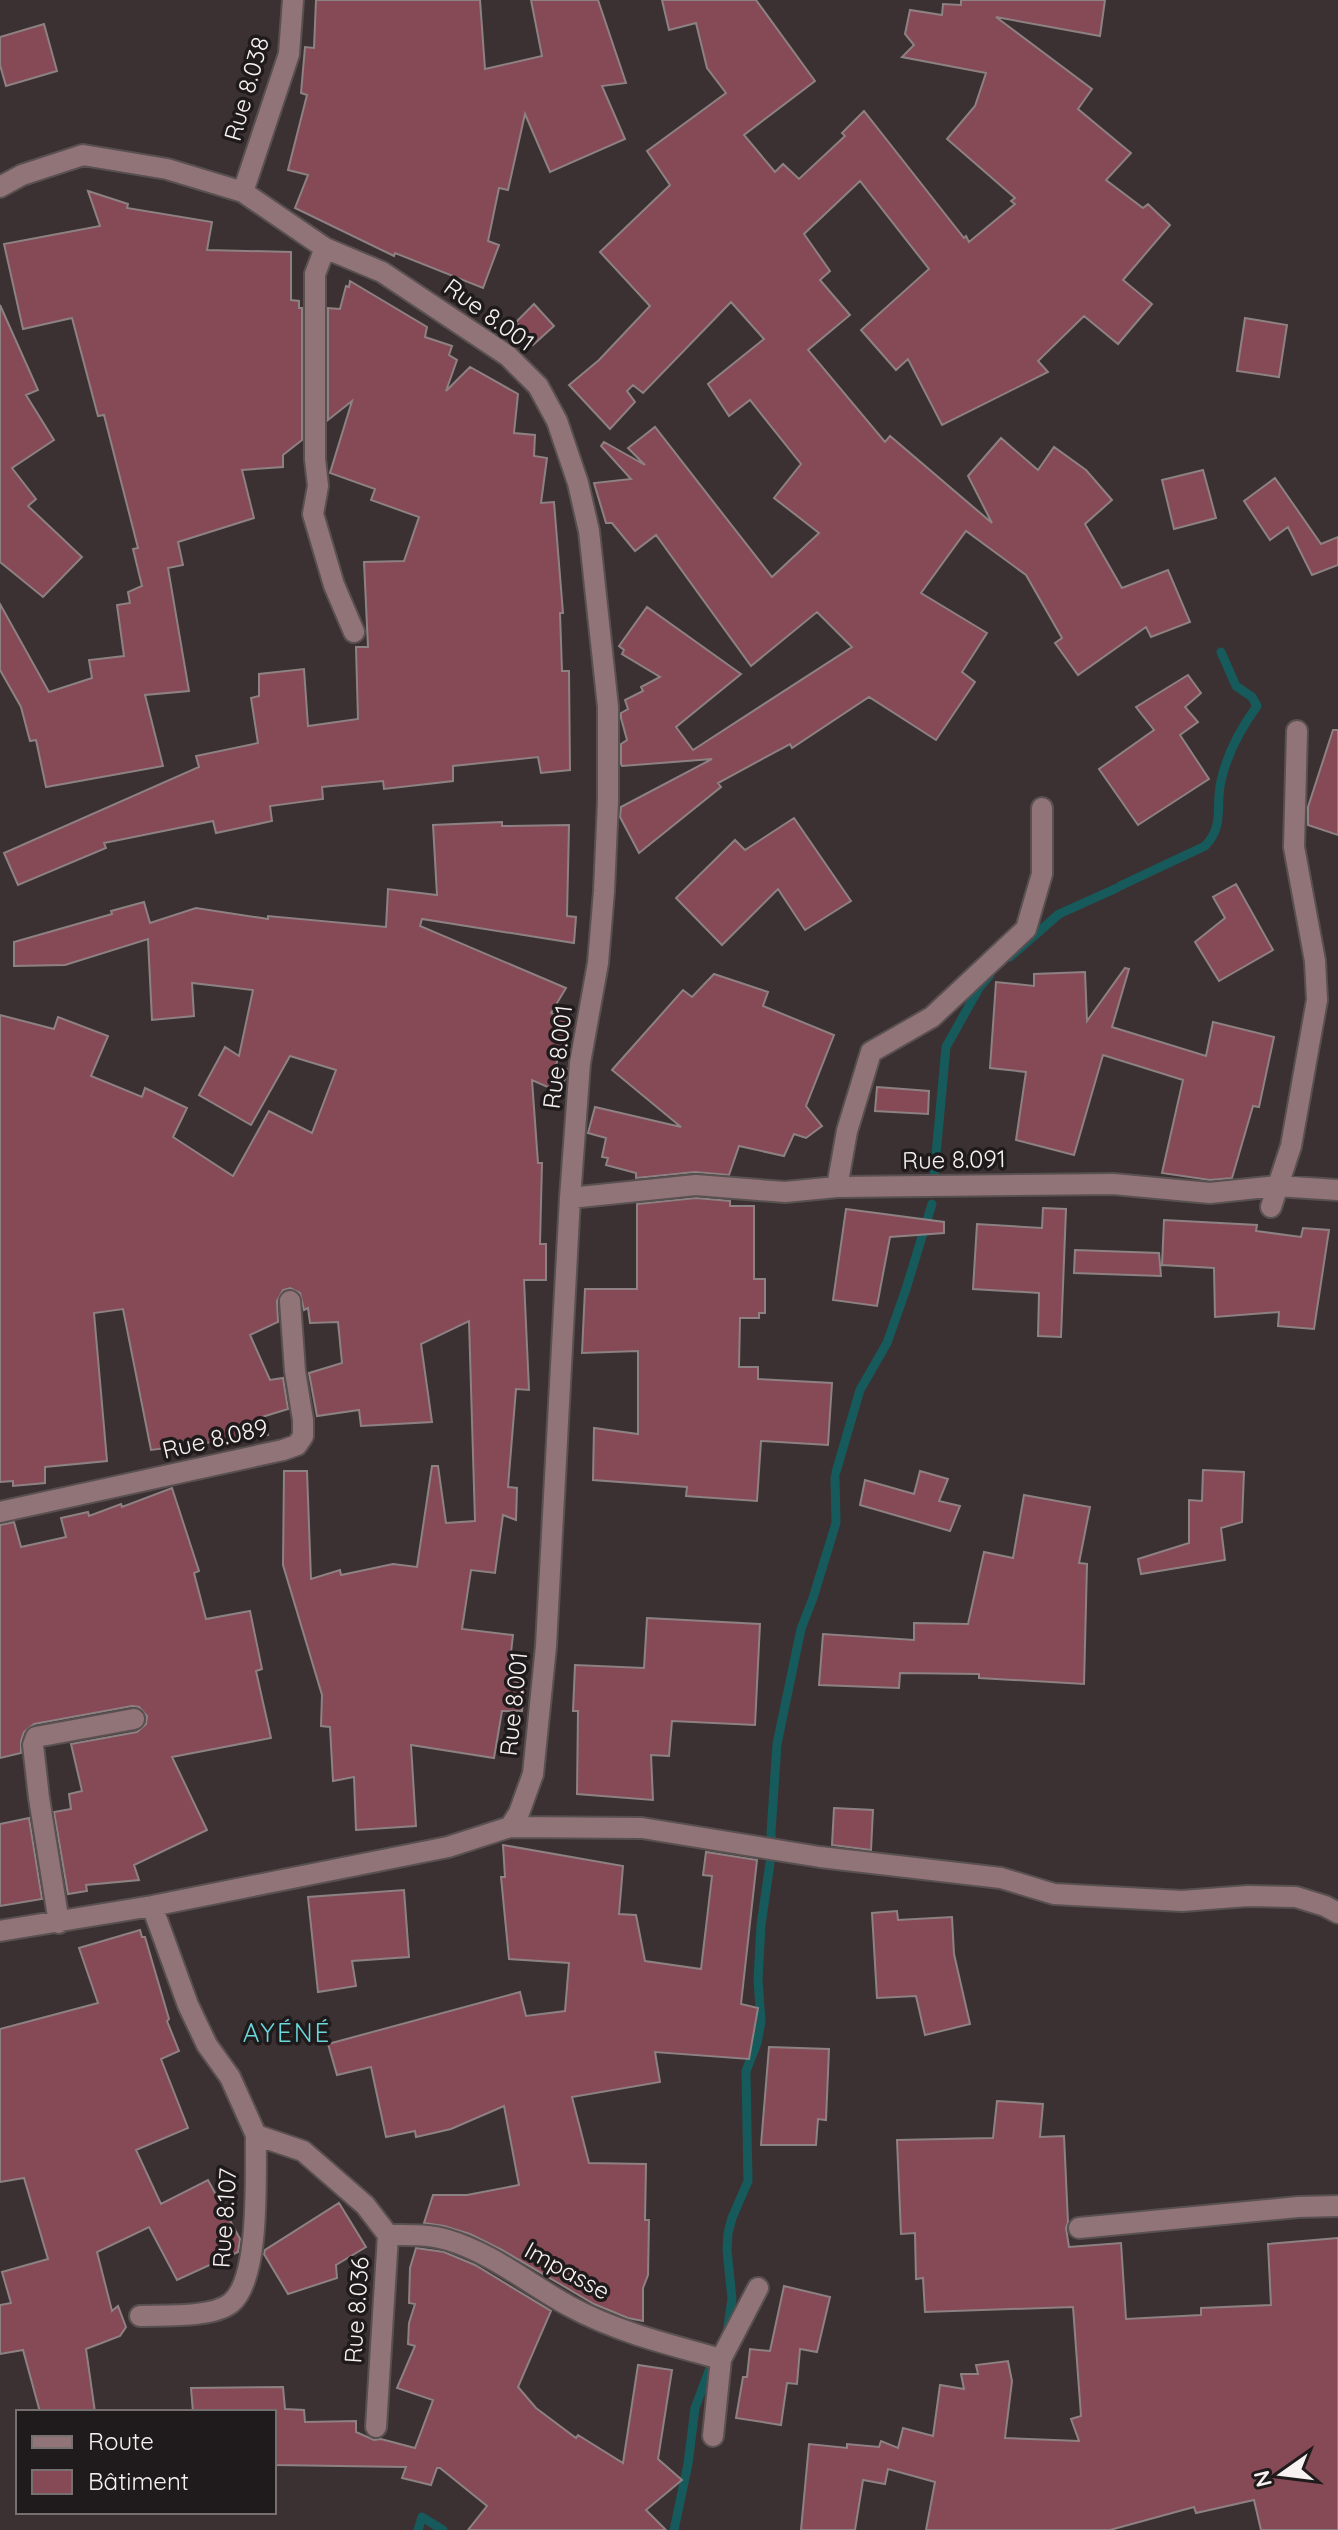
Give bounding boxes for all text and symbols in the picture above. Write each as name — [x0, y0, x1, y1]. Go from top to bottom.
street label: Rue 8.038 — [217, 33, 275, 144]
street label: Rue 8.001 — [439, 271, 541, 357]
street label: Rue 8.001 — [536, 1003, 578, 1110]
street label: Rue 8.091 — [902, 1143, 1006, 1175]
street label: Rue 8.089 — [159, 1411, 271, 1465]
street label: Rue 8.001 — [493, 1650, 533, 1757]
district label: AYÉNÉ — [243, 2016, 331, 2049]
street label: Rue 8.107 — [206, 2167, 242, 2269]
street label: Impasse — [520, 2234, 615, 2306]
street label: Rue 8.036 — [337, 2256, 375, 2364]
legend — [16, 2410, 276, 2514]
text: Route — [88, 2426, 154, 2456]
north arrow — [1242, 2434, 1322, 2514]
text: Bâtiment — [88, 2466, 189, 2496]
text: N — [1247, 2468, 1278, 2490]

